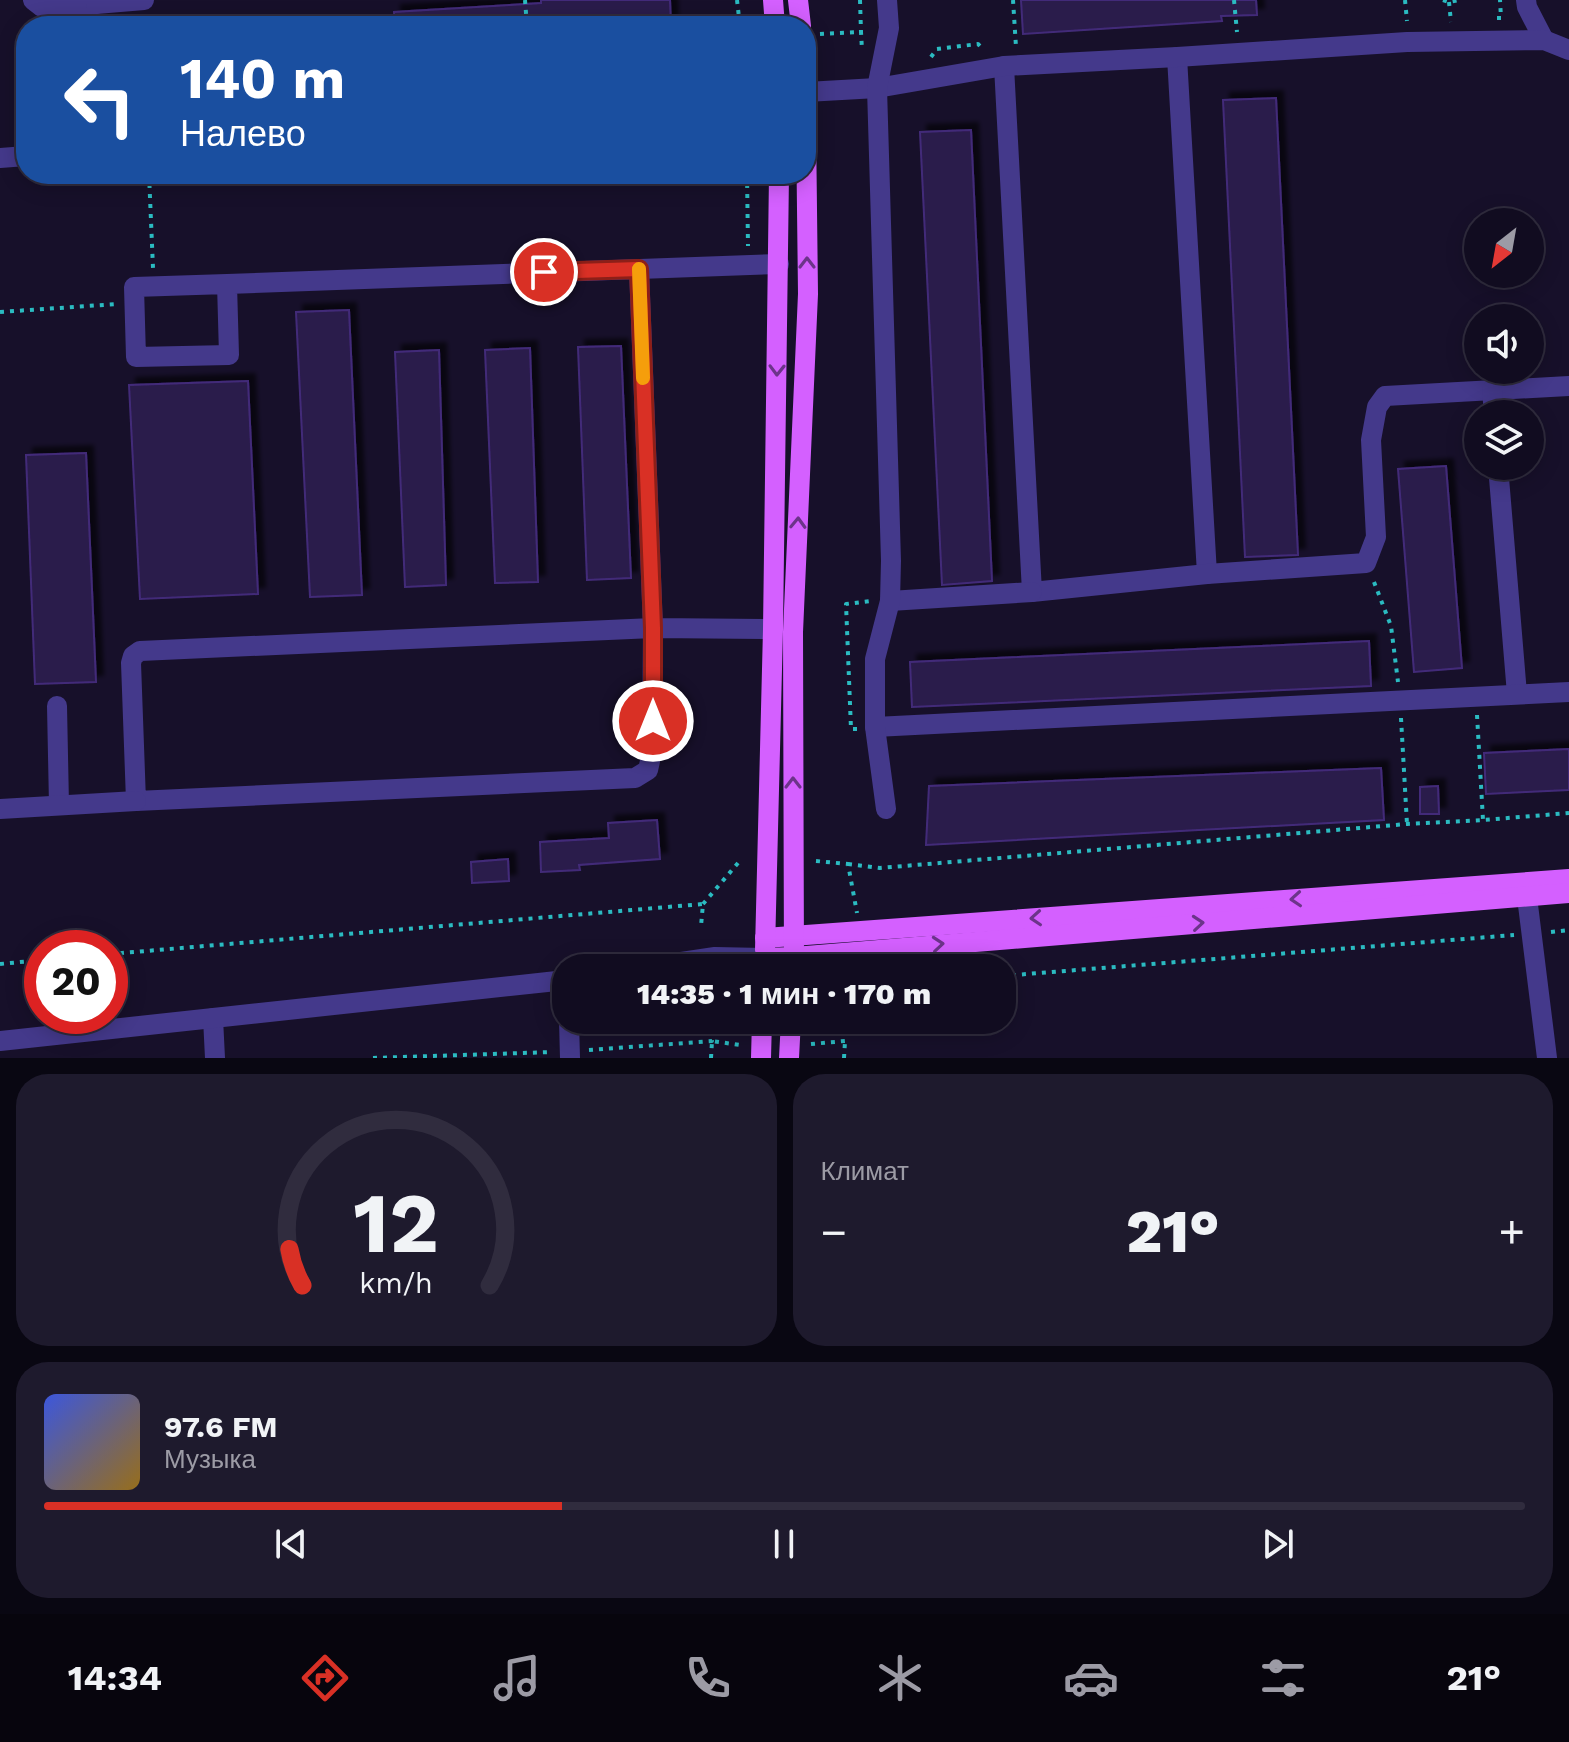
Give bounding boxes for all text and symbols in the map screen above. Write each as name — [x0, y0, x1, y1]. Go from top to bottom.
text: 140 m — [180, 46, 345, 112]
icon: left — [48, 48, 152, 152]
text: Налево — [180, 113, 306, 155]
north arrow — [1464, 208, 1544, 288]
map controls — [1464, 208, 1544, 480]
pin — [510, 238, 578, 306]
icon: arrive — [522, 250, 566, 294]
one-way arrow — [799, 256, 816, 269]
button: sound — [1464, 304, 1544, 384]
one-way arrow — [769, 364, 786, 377]
button: layers — [1464, 400, 1544, 480]
one-way arrow — [789, 516, 806, 529]
position arrow — [611, 679, 695, 763]
one-way arrow — [784, 776, 802, 789]
one-way arrow — [1289, 890, 1302, 907]
one-way arrow — [1029, 909, 1042, 926]
one-way arrow — [1191, 915, 1204, 932]
speed limit sign: 20 — [24, 930, 128, 1034]
one-way arrow — [932, 936, 945, 953]
text: 14:35 · 1 мин · 170 m — [637, 976, 931, 1011]
text: Климат — [821, 1156, 909, 1186]
text: 12 — [354, 1175, 439, 1272]
text: 21° — [1126, 1196, 1219, 1267]
text: − — [821, 1206, 847, 1258]
text: + — [1498, 1206, 1525, 1258]
text: km/h — [359, 1266, 433, 1300]
text: 97.6 FM — [164, 1409, 278, 1444]
text: Музыка — [164, 1444, 256, 1474]
icon: previous — [269, 1522, 313, 1566]
icon: pause — [762, 1522, 806, 1566]
icon: next — [1256, 1522, 1300, 1566]
icon: directions — [297, 1650, 353, 1706]
icon: music — [489, 1650, 545, 1706]
icon: phone — [680, 1650, 736, 1706]
icon: climate — [872, 1650, 928, 1706]
icon: car — [1063, 1650, 1119, 1706]
icon: filters — [1255, 1650, 1311, 1706]
text: 14:34 — [68, 1657, 162, 1699]
text: 21° — [1446, 1657, 1501, 1699]

